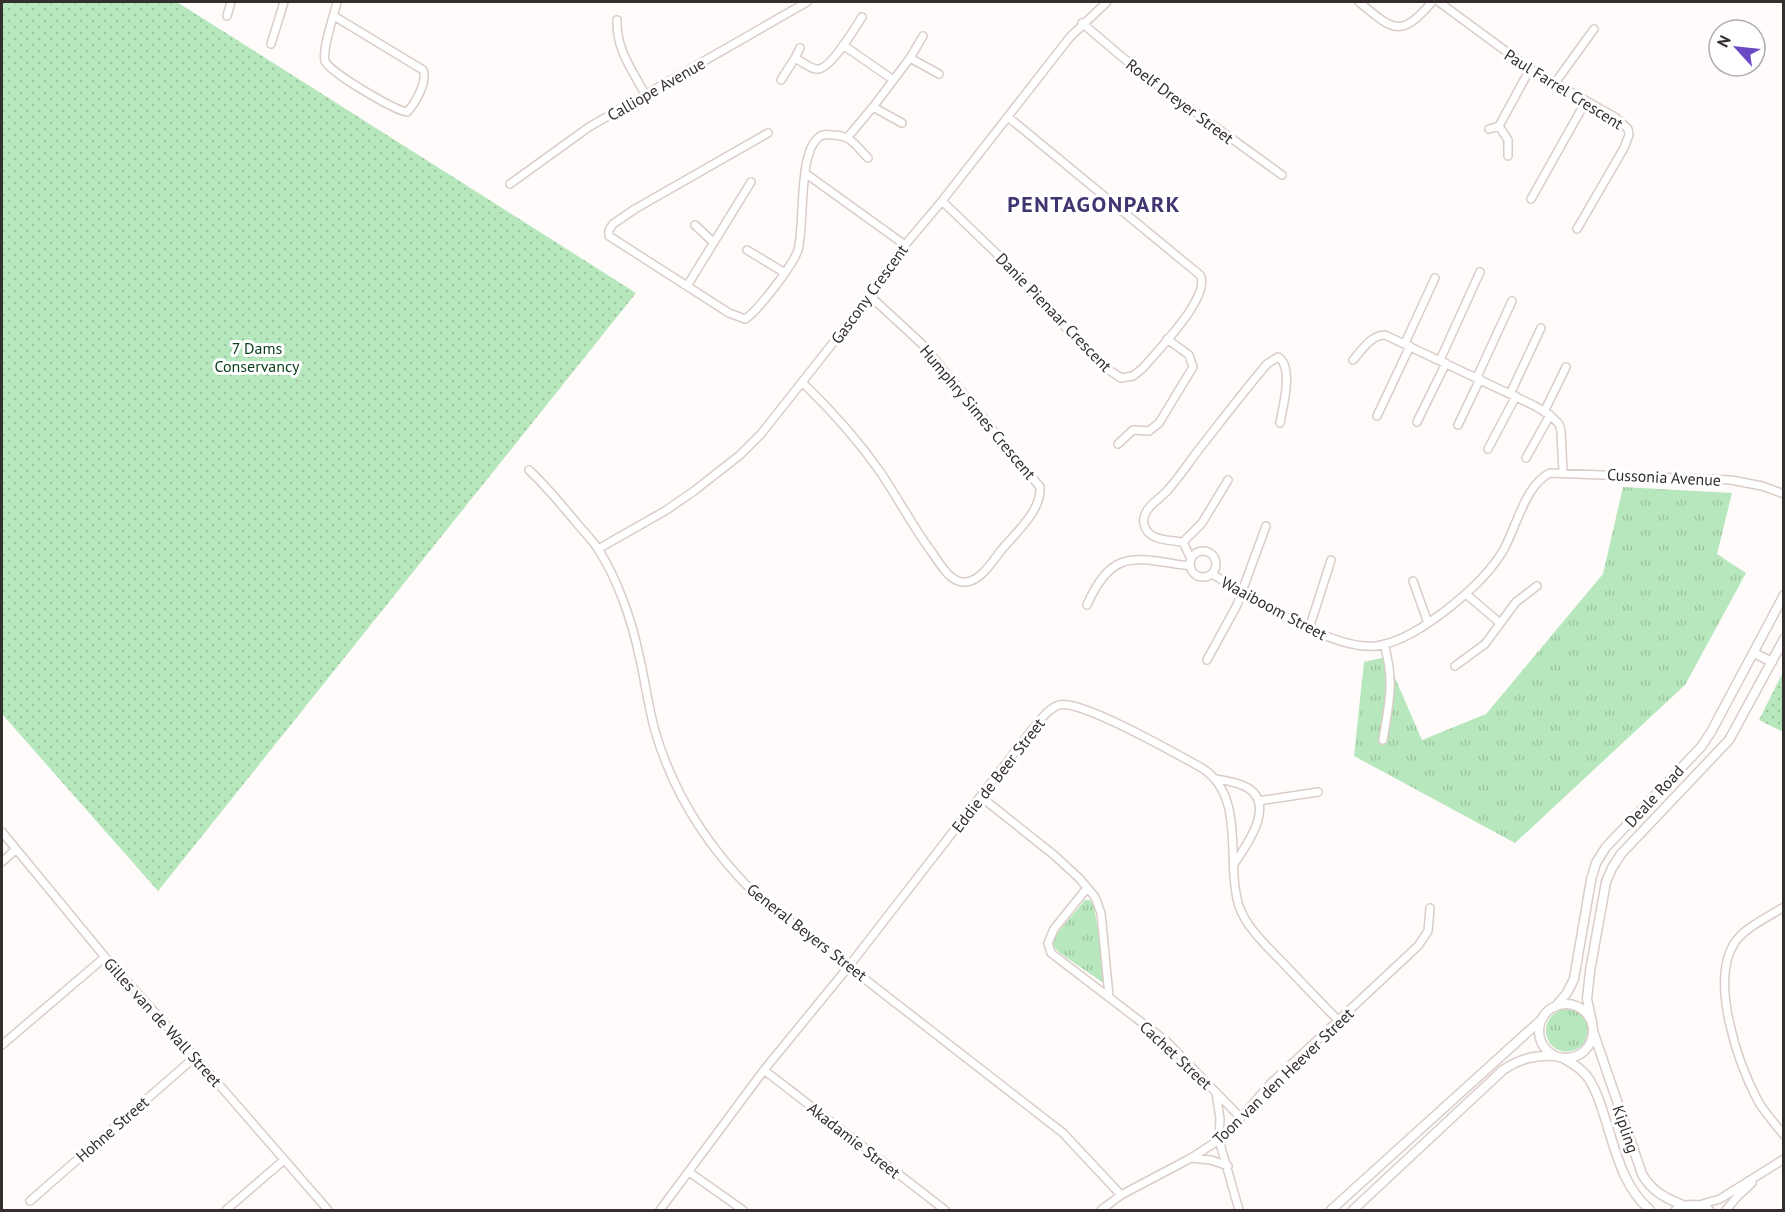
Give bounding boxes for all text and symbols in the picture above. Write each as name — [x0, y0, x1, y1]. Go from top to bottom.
north arrow — [1707, 18, 1767, 78]
text: N — [1712, 32, 1735, 50]
street label: Paul Farrel Crescent — [1501, 44, 1628, 134]
street label: Calliope Avenue — [604, 53, 708, 125]
street label: Roelf Dreyer Street — [1122, 54, 1238, 148]
district label: PENTAGONPARK — [1007, 190, 1181, 218]
street label: Gascony Crescent — [826, 240, 912, 348]
street label: Danie Pienaar Crescent — [992, 248, 1116, 376]
park label: 7 Dams Conservancy — [214, 338, 300, 376]
street label: Humphry Simes Crescent — [916, 341, 1041, 484]
street label: Cussonia Avenue — [1606, 464, 1722, 490]
street label: Waaiboom Street — [1218, 572, 1331, 644]
street label: Eddie de Beer Street — [947, 713, 1049, 836]
street label: Deale Road — [1620, 761, 1688, 831]
street label: General Beyers Street — [743, 879, 872, 985]
street label: Gilles van de Wall Street — [100, 953, 227, 1091]
street label: Toon van den Heever Street — [1208, 1003, 1358, 1148]
street label: Cachet Street — [1136, 1016, 1217, 1094]
street label: Hohne Street — [71, 1092, 153, 1166]
street label: Akadamie Street — [804, 1098, 905, 1183]
street label: Kipling — [1609, 1103, 1643, 1155]

